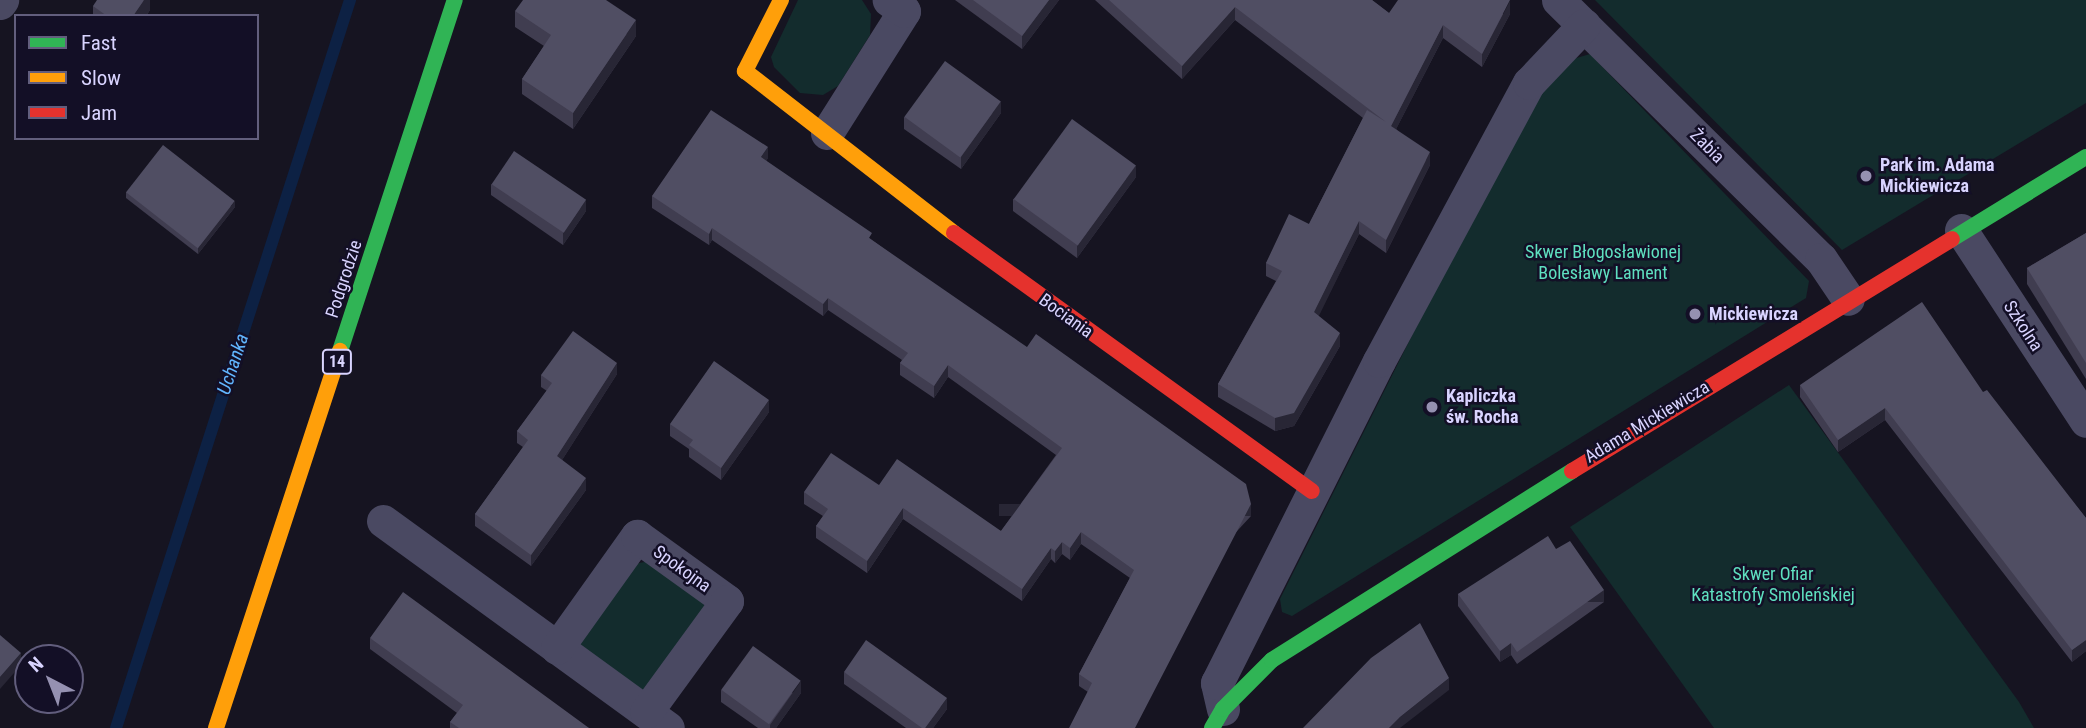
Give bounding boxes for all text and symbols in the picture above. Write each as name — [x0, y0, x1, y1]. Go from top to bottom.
legend — [14, 14, 259, 140]
text: Fast — [81, 31, 117, 55]
text: Slow — [81, 66, 121, 90]
text: Jam — [81, 101, 117, 125]
street label: Żabia — [1685, 124, 1729, 168]
place label: Park im. Adama Mickiewicza — [1880, 155, 1995, 198]
marker: Park im. Adama Mickiewicza — [1858, 168, 1874, 184]
street label: Podgrodzie — [321, 237, 367, 321]
park label: Skwer Błogosławionej Bolesławy Lament — [1525, 242, 1681, 284]
street label: Bociania — [1035, 289, 1097, 343]
street label: Szkolna — [1999, 297, 2047, 355]
place label: Mickiewicza — [1709, 303, 1798, 325]
marker: Mickiewicza — [1687, 306, 1703, 322]
water label: Uchanka — [212, 331, 254, 397]
road number: 14 — [321, 350, 353, 374]
street label: Adama Mickiewicza — [1581, 376, 1713, 468]
place label: Kapliczka św. Rocha — [1446, 386, 1518, 428]
marker: Kapliczka św. Rocha — [1424, 399, 1440, 415]
street label: Spokojna — [649, 541, 715, 597]
park label: Skwer Ofiar Katastrofy Smoleńskiej — [1691, 564, 1855, 606]
north arrow — [14, 644, 84, 714]
text: N — [24, 652, 48, 677]

